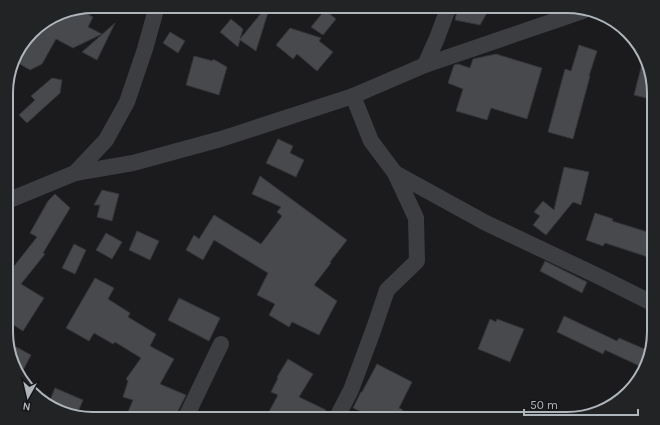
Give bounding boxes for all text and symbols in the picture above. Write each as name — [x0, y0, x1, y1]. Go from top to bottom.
north arrow — [8, 377, 48, 417]
scale bar — [524, 391, 638, 417]
text: 50 m — [530, 398, 558, 412]
text: N — [22, 399, 31, 413]

